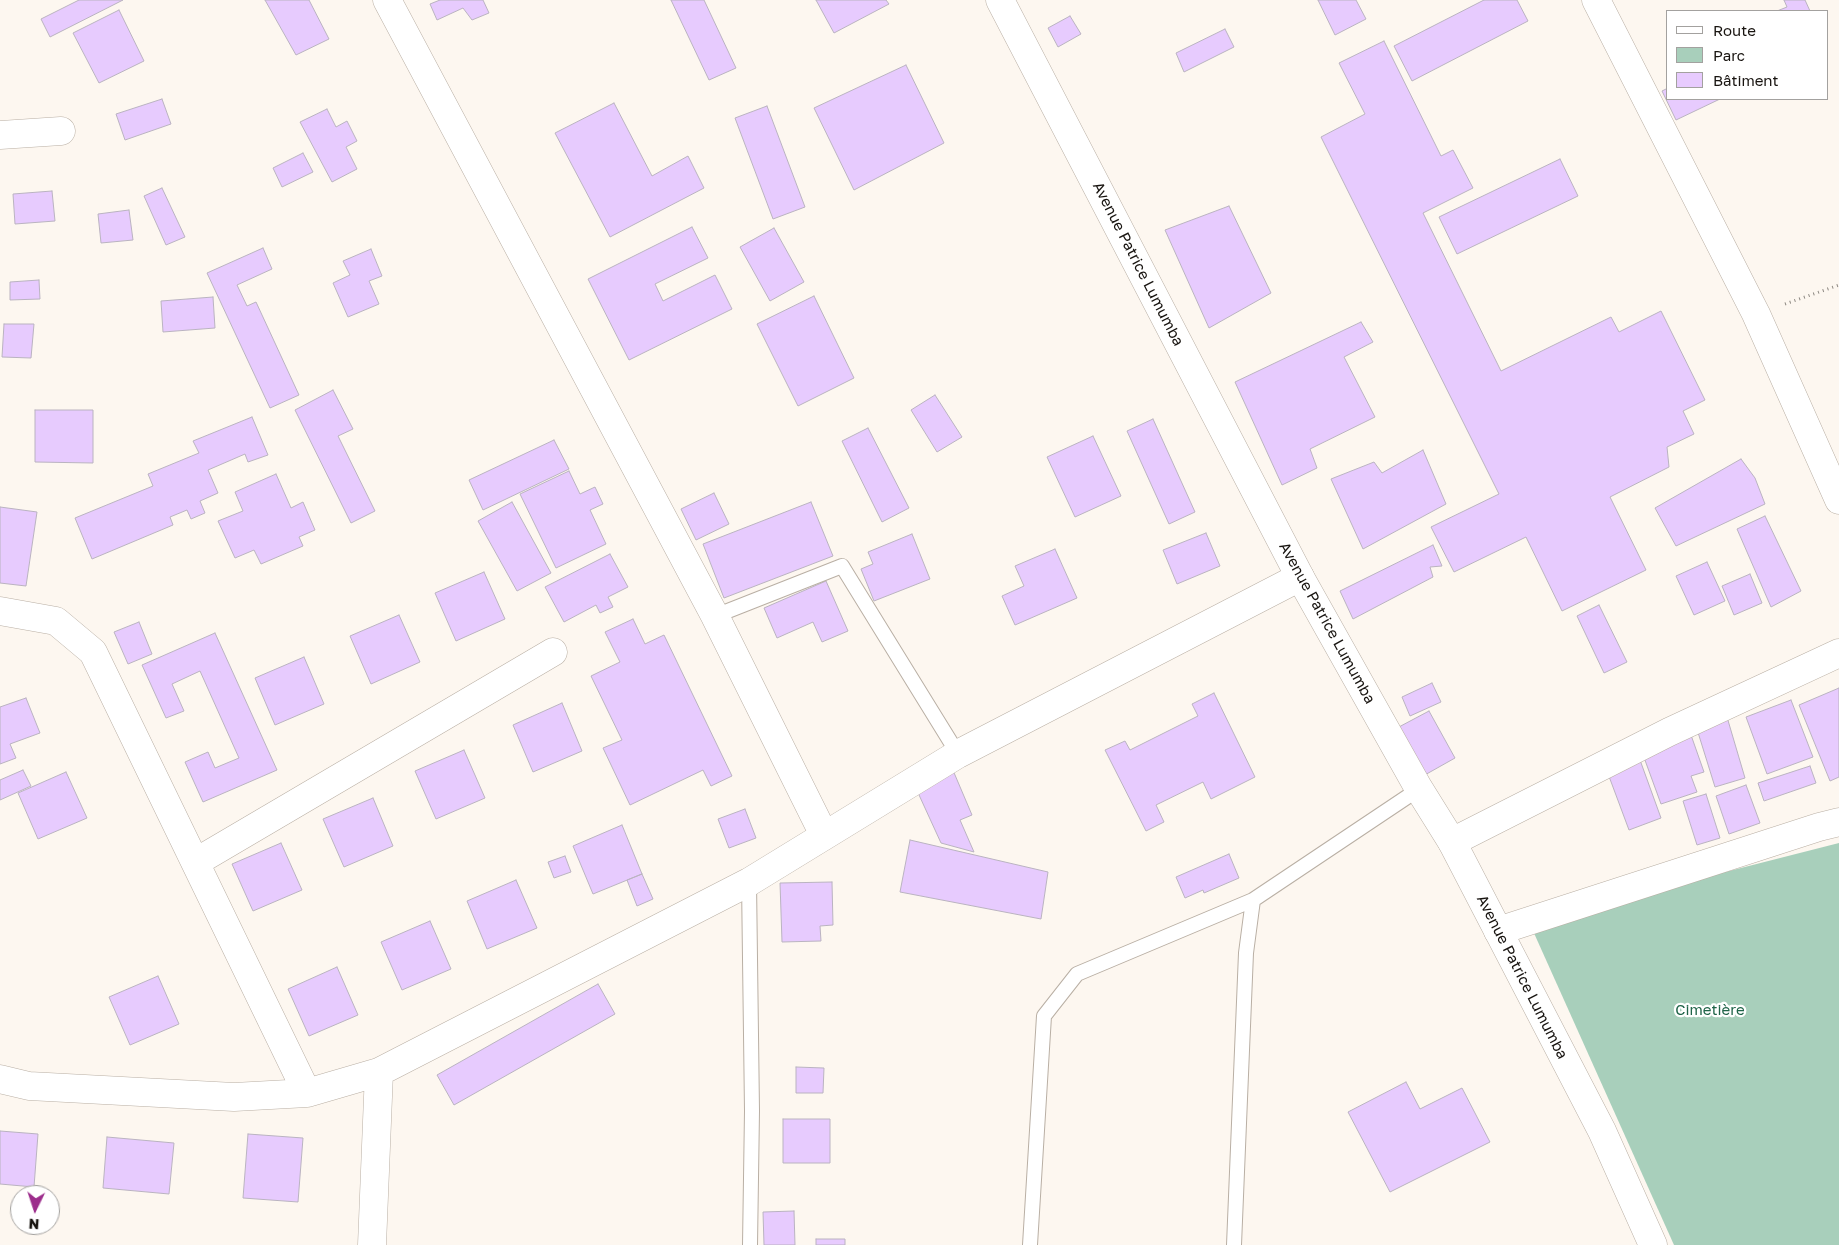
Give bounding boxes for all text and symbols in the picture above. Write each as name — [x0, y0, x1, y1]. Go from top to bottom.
legend — [1666, 10, 1829, 100]
text: Route — [1713, 21, 1756, 39]
text: Parc — [1713, 46, 1745, 64]
text: Bâtiment — [1713, 71, 1778, 89]
street label: Avenue Patrice Lumumba — [1089, 179, 1187, 349]
street label: Avenue Patrice Lumumba — [1275, 539, 1379, 707]
street label: Avenue Patrice Lumumba — [1473, 892, 1571, 1062]
park label: Cimetière — [1675, 1001, 1745, 1019]
north arrow — [10, 1185, 60, 1235]
text: N — [28, 1216, 40, 1233]

